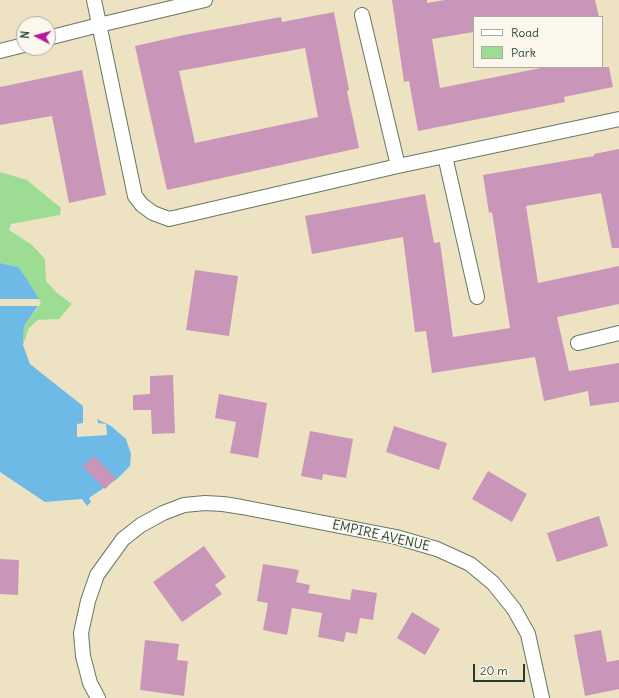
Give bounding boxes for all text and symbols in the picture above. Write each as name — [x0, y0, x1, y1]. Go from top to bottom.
north arrow — [16, 16, 56, 56]
legend — [473, 16, 603, 68]
text: Road — [511, 25, 539, 40]
text: N — [18, 30, 32, 39]
text: Park — [511, 45, 536, 60]
street label: EMPIRE AVENUE — [331, 517, 431, 555]
scale bar — [475, 656, 527, 682]
text: 20 m — [480, 663, 508, 678]

